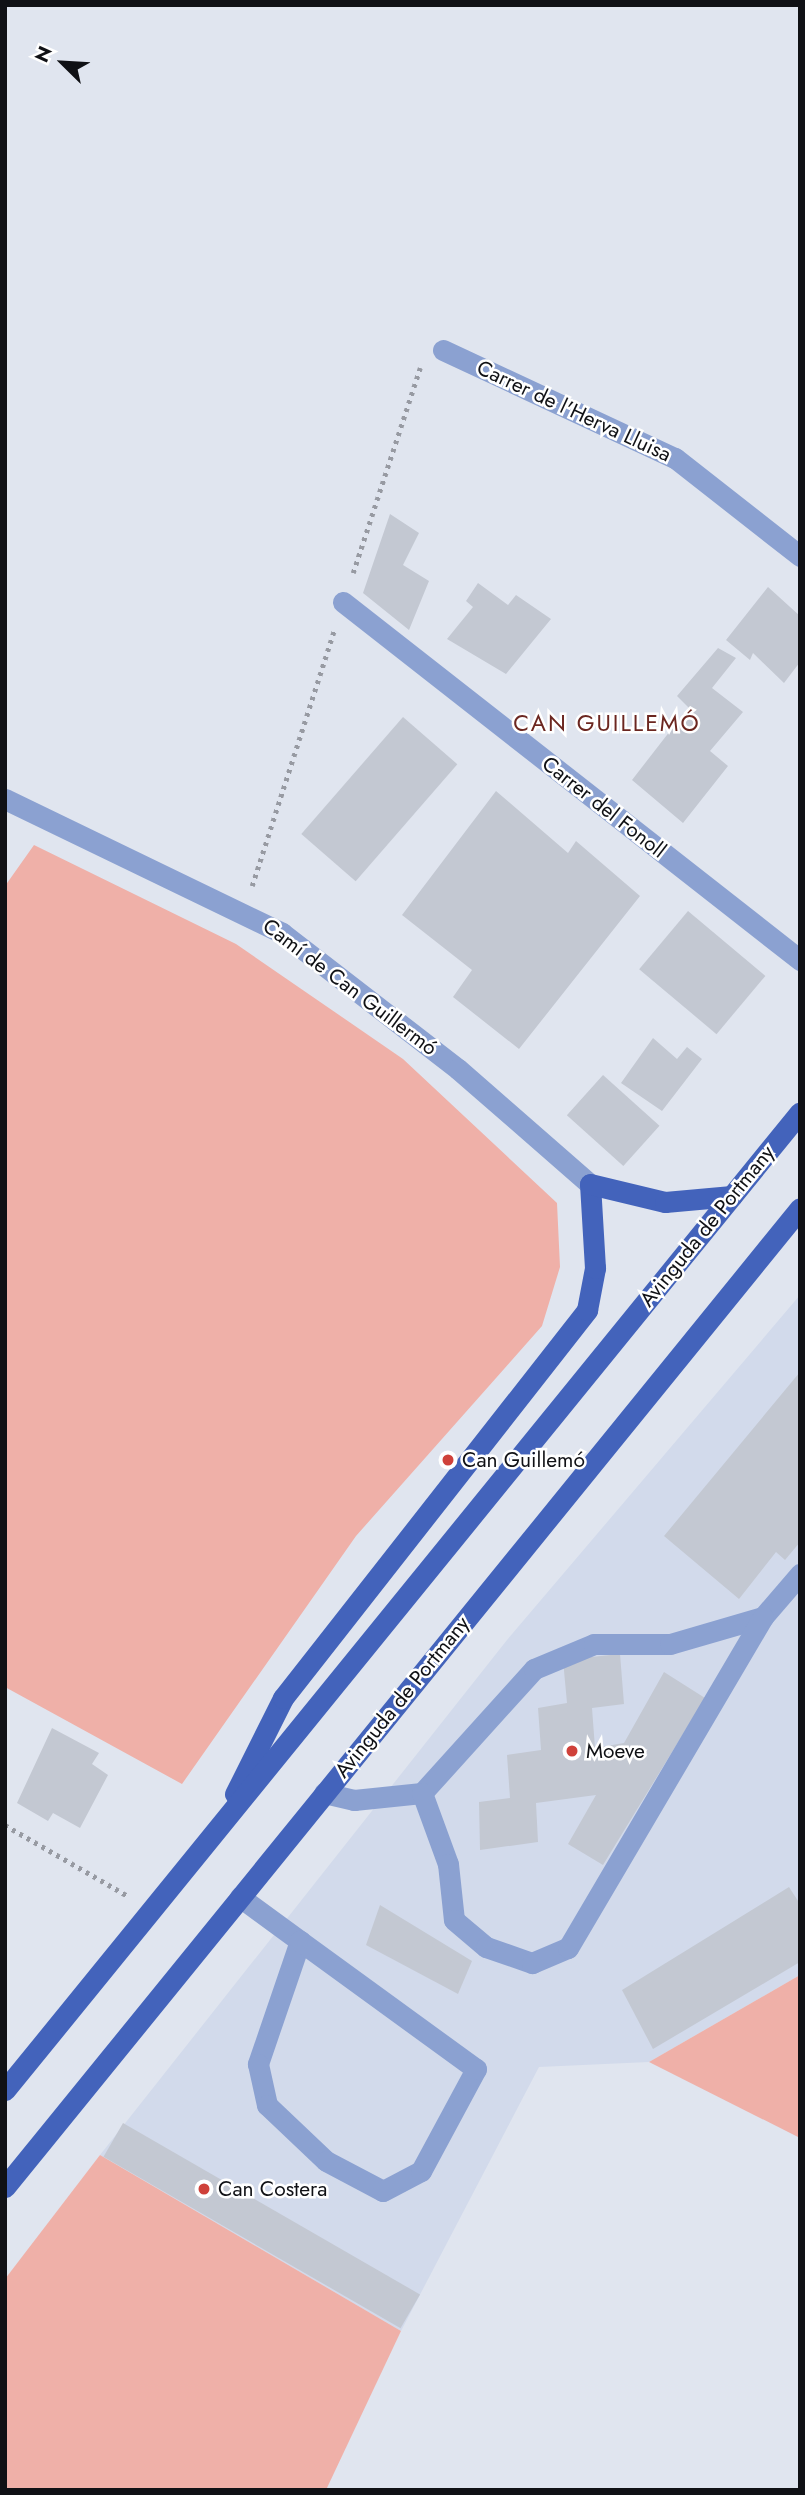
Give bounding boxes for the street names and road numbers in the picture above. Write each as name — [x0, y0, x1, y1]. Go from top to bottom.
street label: Carrer de l'Herva Lluisa — [473, 355, 675, 467]
street label: Carrer del Fonoll — [537, 751, 671, 863]
street label: Camí de Can Guillermó — [258, 913, 442, 1061]
street label: Avinguda de Portmany — [634, 1140, 780, 1312]
street label: Avinguda de Portmany — [329, 1611, 475, 1783]

